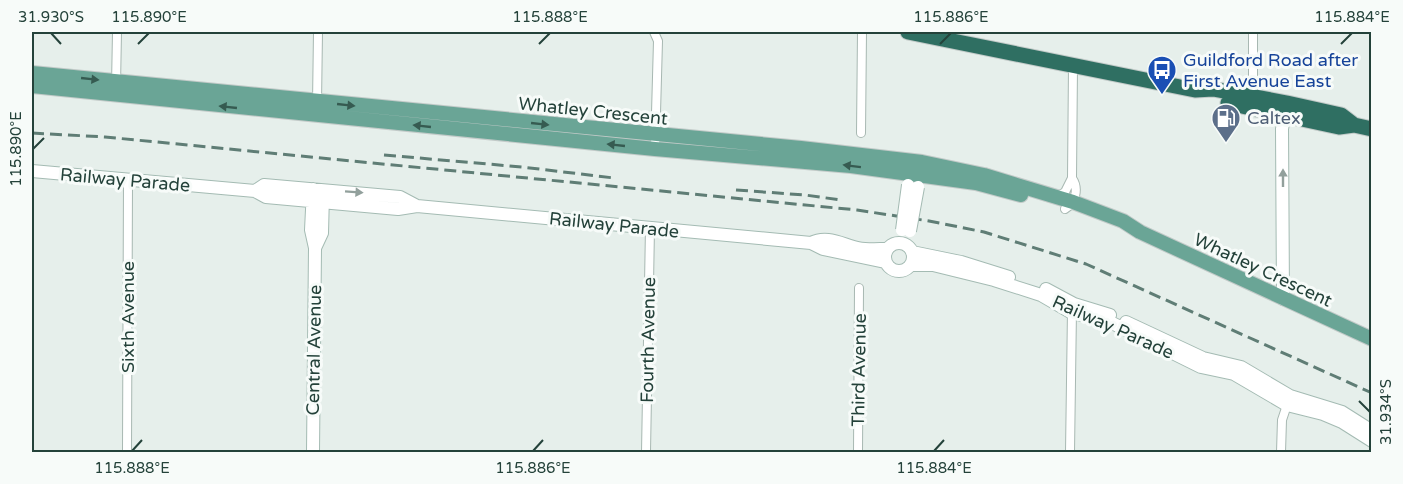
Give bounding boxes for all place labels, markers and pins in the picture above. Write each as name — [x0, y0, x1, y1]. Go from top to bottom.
place label: Guildford Road after First Avenue East — [1183, 49, 1358, 92]
bus stop icon: Guildford Road after First Avenue East — [1146, 54, 1178, 96]
fuel station icon: Caltex — [1210, 102, 1242, 144]
place label: Caltex — [1247, 107, 1301, 129]

